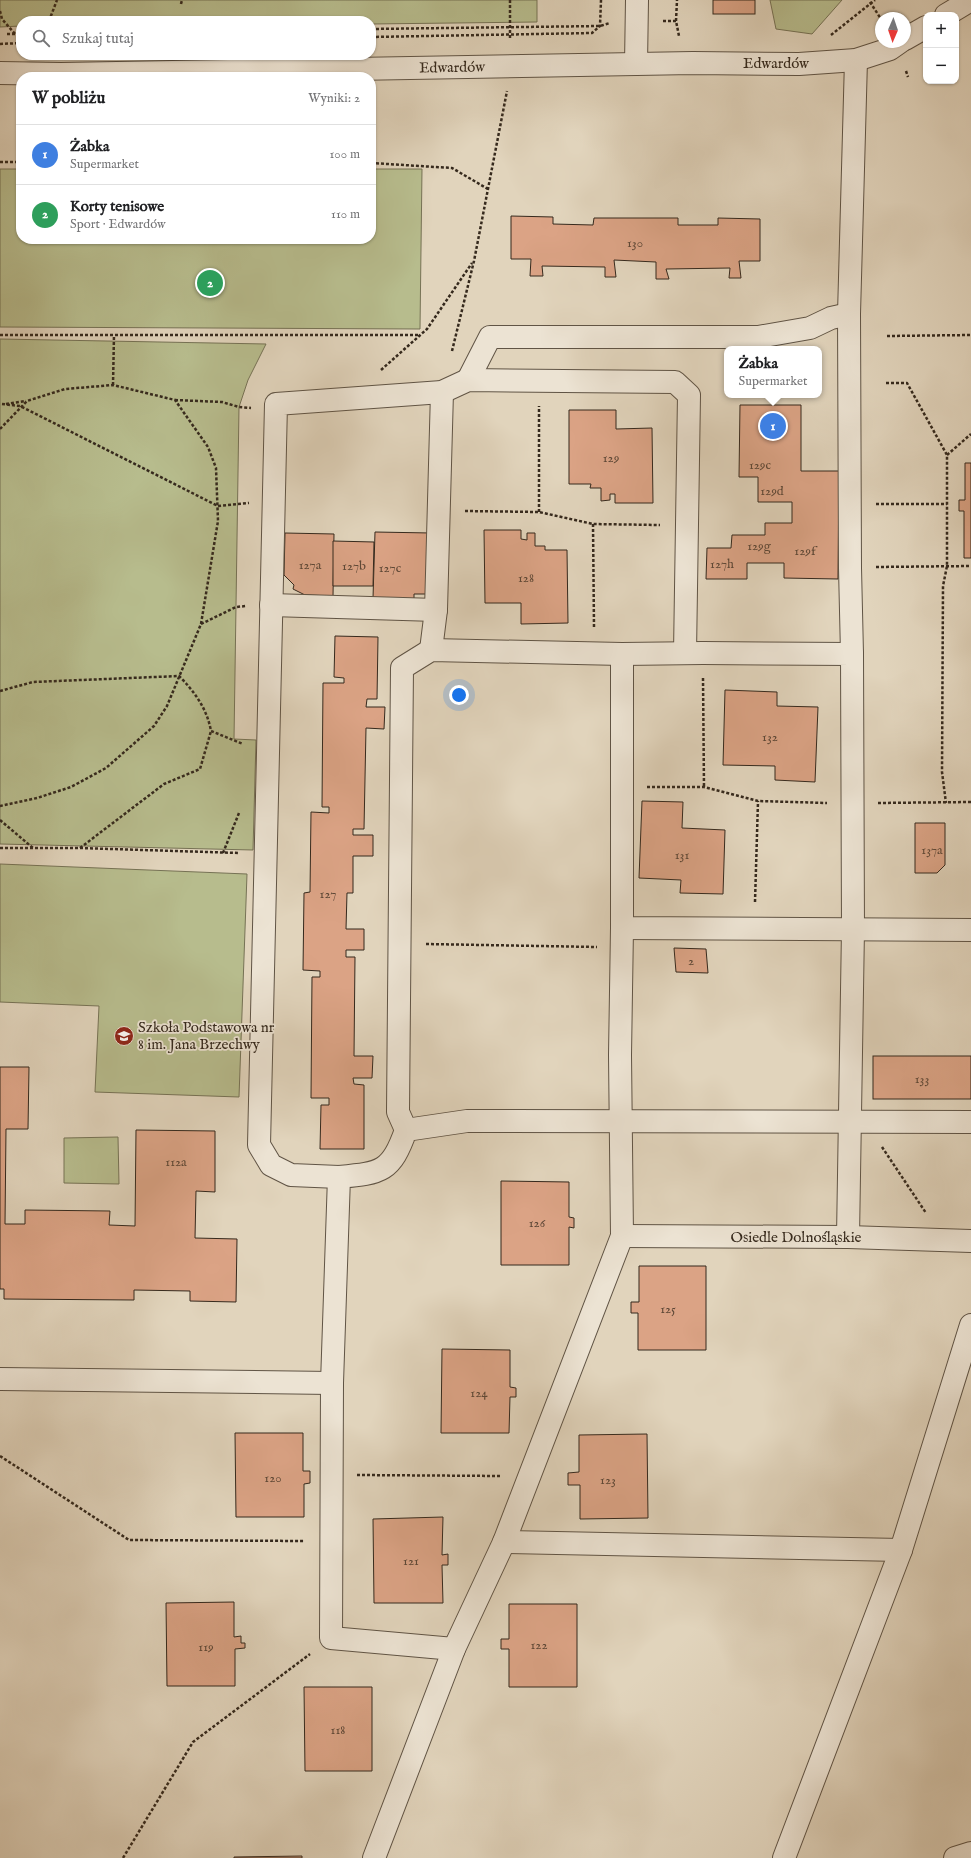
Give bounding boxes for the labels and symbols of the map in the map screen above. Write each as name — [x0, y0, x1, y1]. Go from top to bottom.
north arrow — [875, 12, 911, 48]
street label: Edwardów — [743, 54, 810, 73]
street label: Edwardów — [419, 57, 486, 78]
house number: 130 — [627, 235, 643, 252]
pin: 2 — [197, 268, 223, 298]
pin: 1 — [760, 411, 786, 441]
house number: 129 — [603, 450, 620, 467]
house number: 129c — [749, 457, 772, 474]
house number: 129d — [760, 483, 784, 500]
house number: 129g — [747, 538, 772, 555]
house number: 129f — [794, 543, 818, 560]
house number: 127h — [710, 556, 734, 573]
house number: 127a — [299, 557, 322, 574]
house number: 127b — [342, 558, 366, 575]
house number: 127c — [379, 560, 402, 577]
house number: 128 — [518, 570, 534, 587]
your location — [449, 685, 469, 705]
house number: 132 — [762, 729, 778, 746]
house number: 137a — [921, 842, 943, 859]
house number: 131 — [675, 847, 689, 864]
house number: 127 — [320, 886, 336, 903]
house number: 2 — [688, 953, 694, 970]
place label: Szkoła Podstawowa nr 8 im. Jana Brzechwy — [138, 1018, 275, 1054]
school or university icon: Szkoła Podstawowa nr 8 im. Jana Brzechwy — [113, 1025, 135, 1047]
house number: 133 — [915, 1071, 929, 1088]
house number: 112a — [165, 1154, 187, 1171]
house number: 126 — [529, 1215, 546, 1232]
street label: Osiedle Dolnośląskie — [731, 1228, 862, 1247]
house number: 125 — [660, 1301, 676, 1318]
house number: 124 — [470, 1385, 488, 1402]
house number: 120 — [264, 1470, 282, 1487]
house number: 123 — [600, 1472, 616, 1489]
house number: 121 — [403, 1553, 419, 1570]
house number: 122 — [530, 1637, 548, 1654]
house number: 119 — [198, 1639, 214, 1656]
house number: 118 — [331, 1722, 345, 1739]

